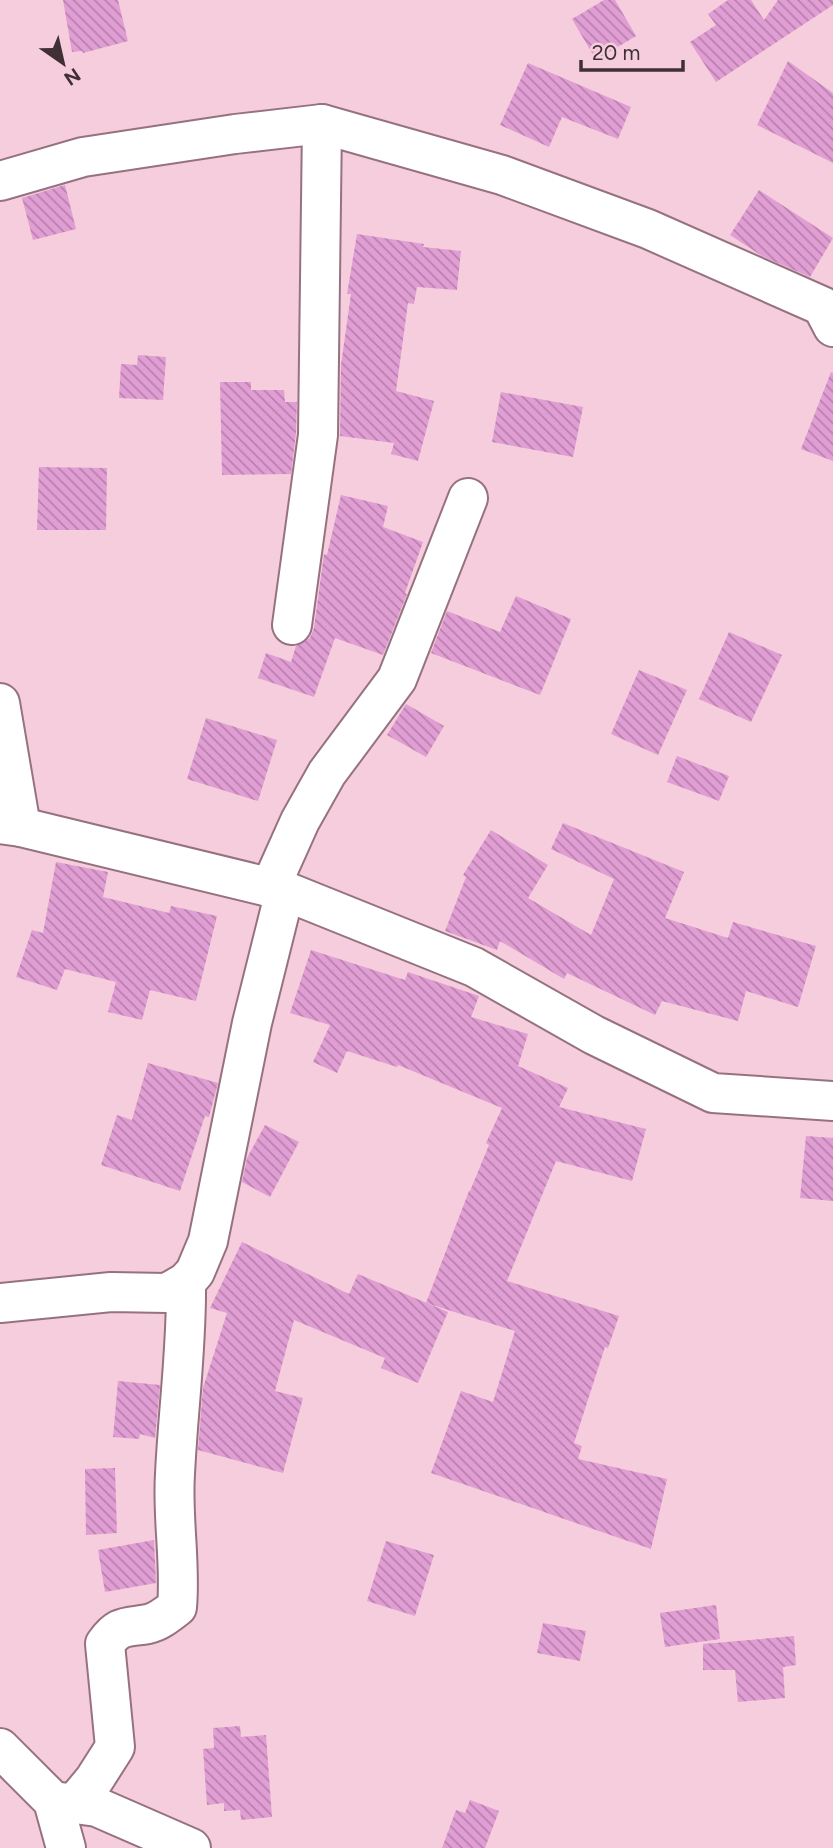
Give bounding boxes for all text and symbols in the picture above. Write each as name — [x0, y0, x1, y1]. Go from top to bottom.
north arrow — [28, 28, 98, 98]
scale bar — [581, 28, 682, 72]
text: 20 m — [592, 40, 640, 65]
text: N — [60, 63, 85, 90]

